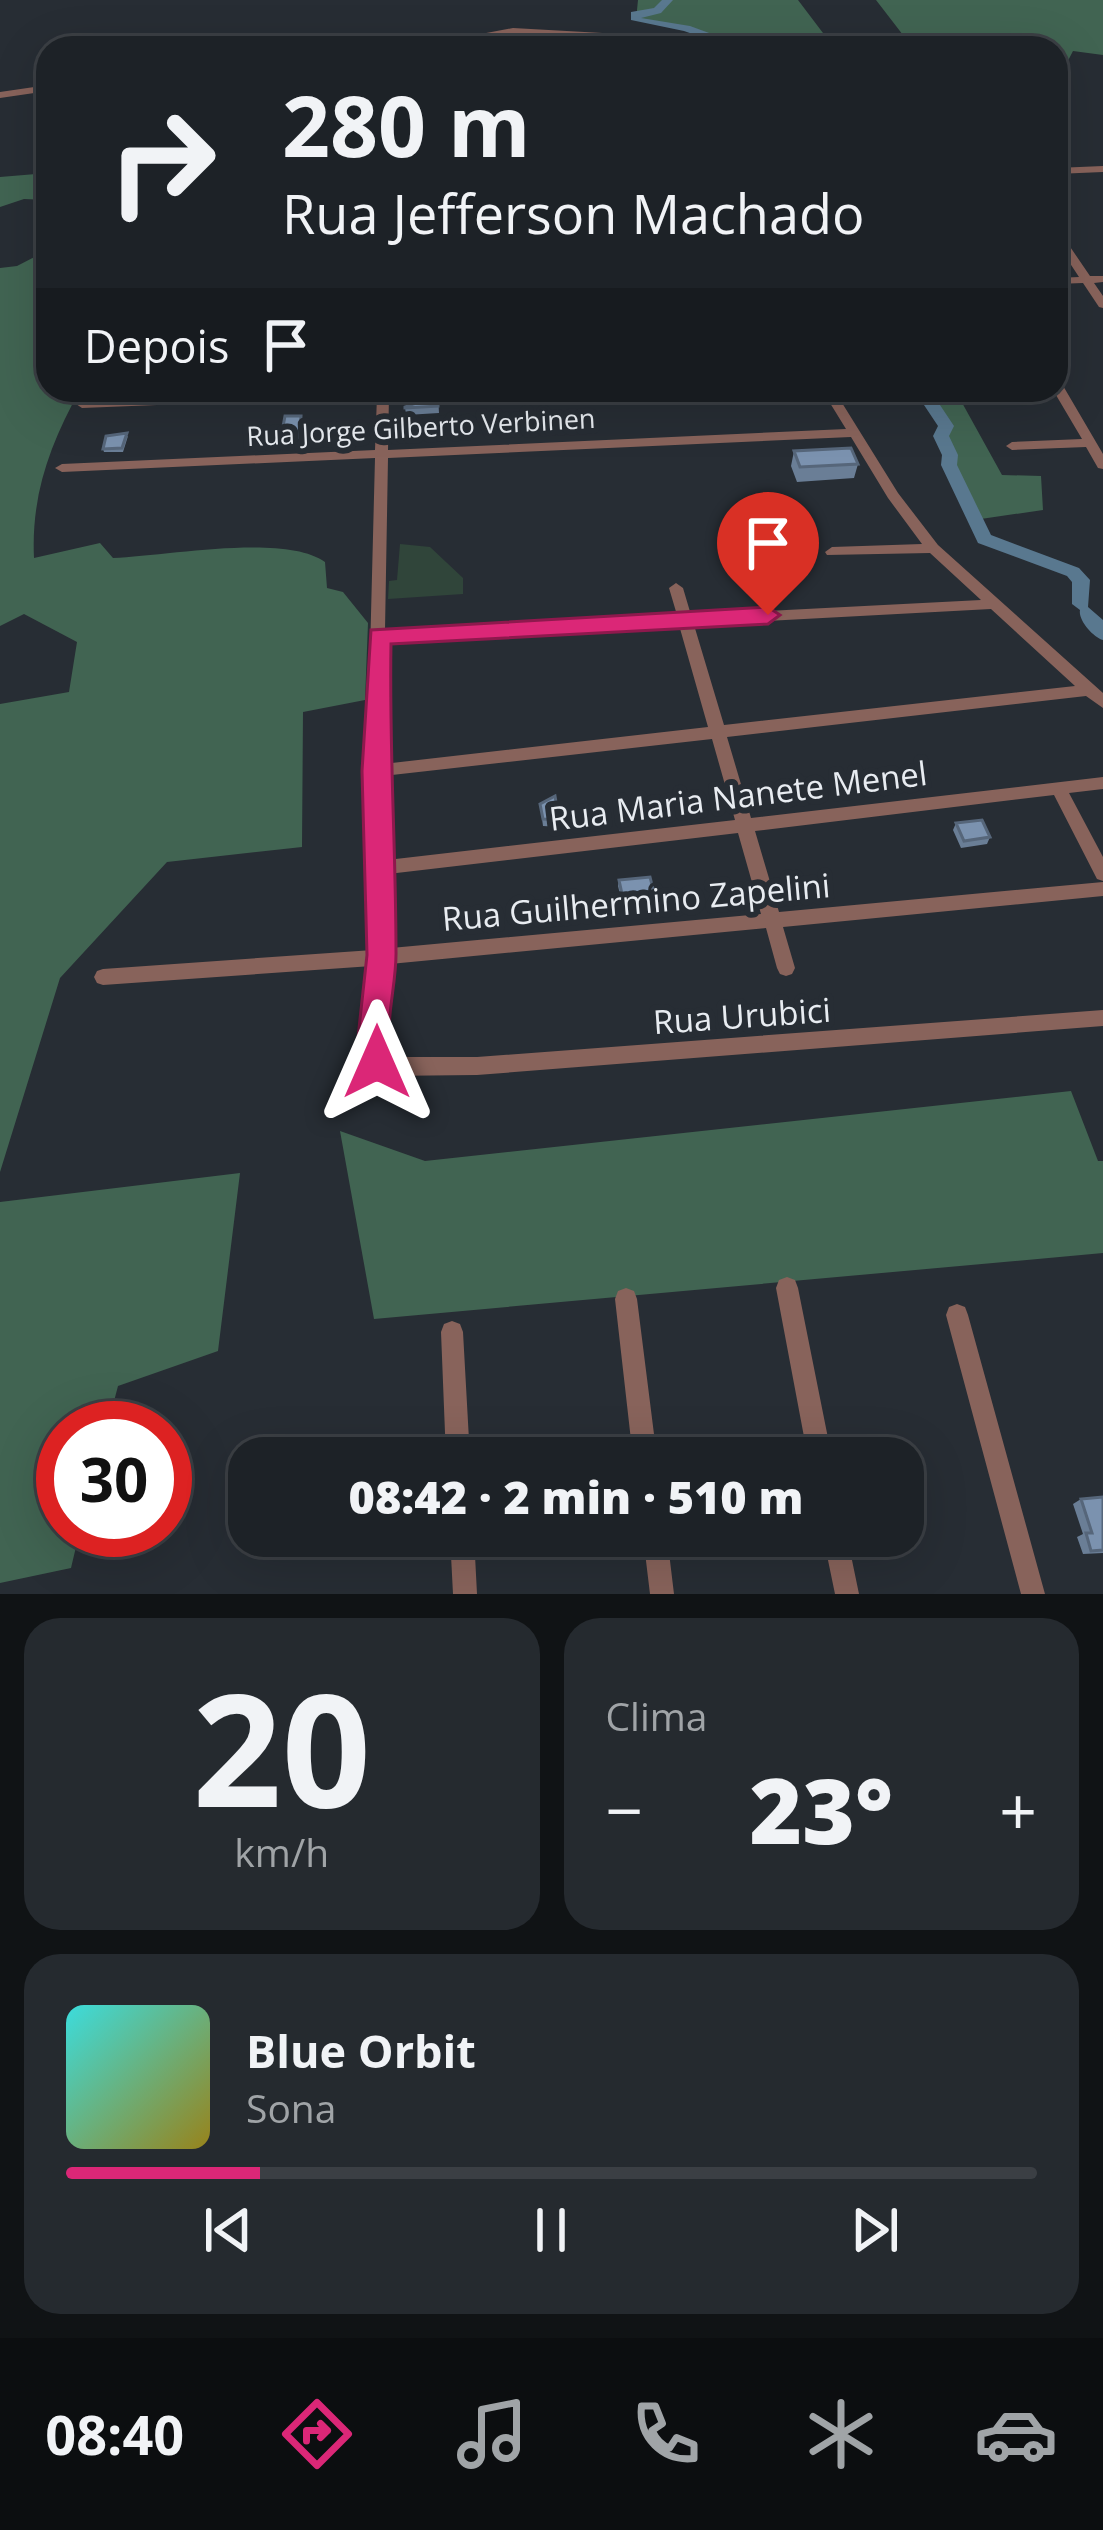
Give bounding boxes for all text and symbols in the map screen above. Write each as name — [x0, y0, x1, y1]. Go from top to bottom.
text: 280 m — [282, 67, 530, 182]
icon: right — [84, 84, 240, 240]
text: Rua Jefferson Machado — [282, 176, 864, 250]
icon: arrive — [253, 312, 319, 378]
text: Depois — [84, 315, 229, 376]
street label: Rua Jorge Gilberto Verbinen — [246, 399, 596, 454]
pin — [717, 492, 819, 615]
icon: arrive — [735, 510, 801, 576]
street label: Rua Maria Nanete Menel — [546, 750, 929, 841]
street label: Rua Guilhermino Zapelini — [440, 862, 832, 941]
street label: Rua Urubici — [652, 987, 832, 1044]
position arrow — [314, 999, 440, 1125]
speed limit sign: 30 — [36, 1401, 192, 1557]
text: 08:42 · 2 min · 510 m — [349, 1466, 803, 1527]
text: 20 — [193, 1640, 371, 1853]
text: Clima — [606, 1689, 708, 1742]
text: 23° — [750, 1748, 893, 1870]
text: − — [606, 1764, 643, 1854]
text: + — [999, 1764, 1037, 1854]
text: km/h — [234, 1825, 329, 1878]
text: Blue Orbit — [246, 2020, 476, 2081]
text: Sona — [246, 2081, 336, 2134]
icon: previous — [195, 2197, 261, 2263]
icon: pause — [518, 2197, 584, 2263]
icon: next — [842, 2197, 908, 2263]
icon: directions — [275, 2392, 359, 2476]
icon: music — [450, 2392, 534, 2476]
icon: phone — [624, 2392, 708, 2476]
icon: climate — [799, 2392, 883, 2476]
icon: car — [974, 2392, 1058, 2476]
text: 08:40 — [45, 2397, 184, 2471]

